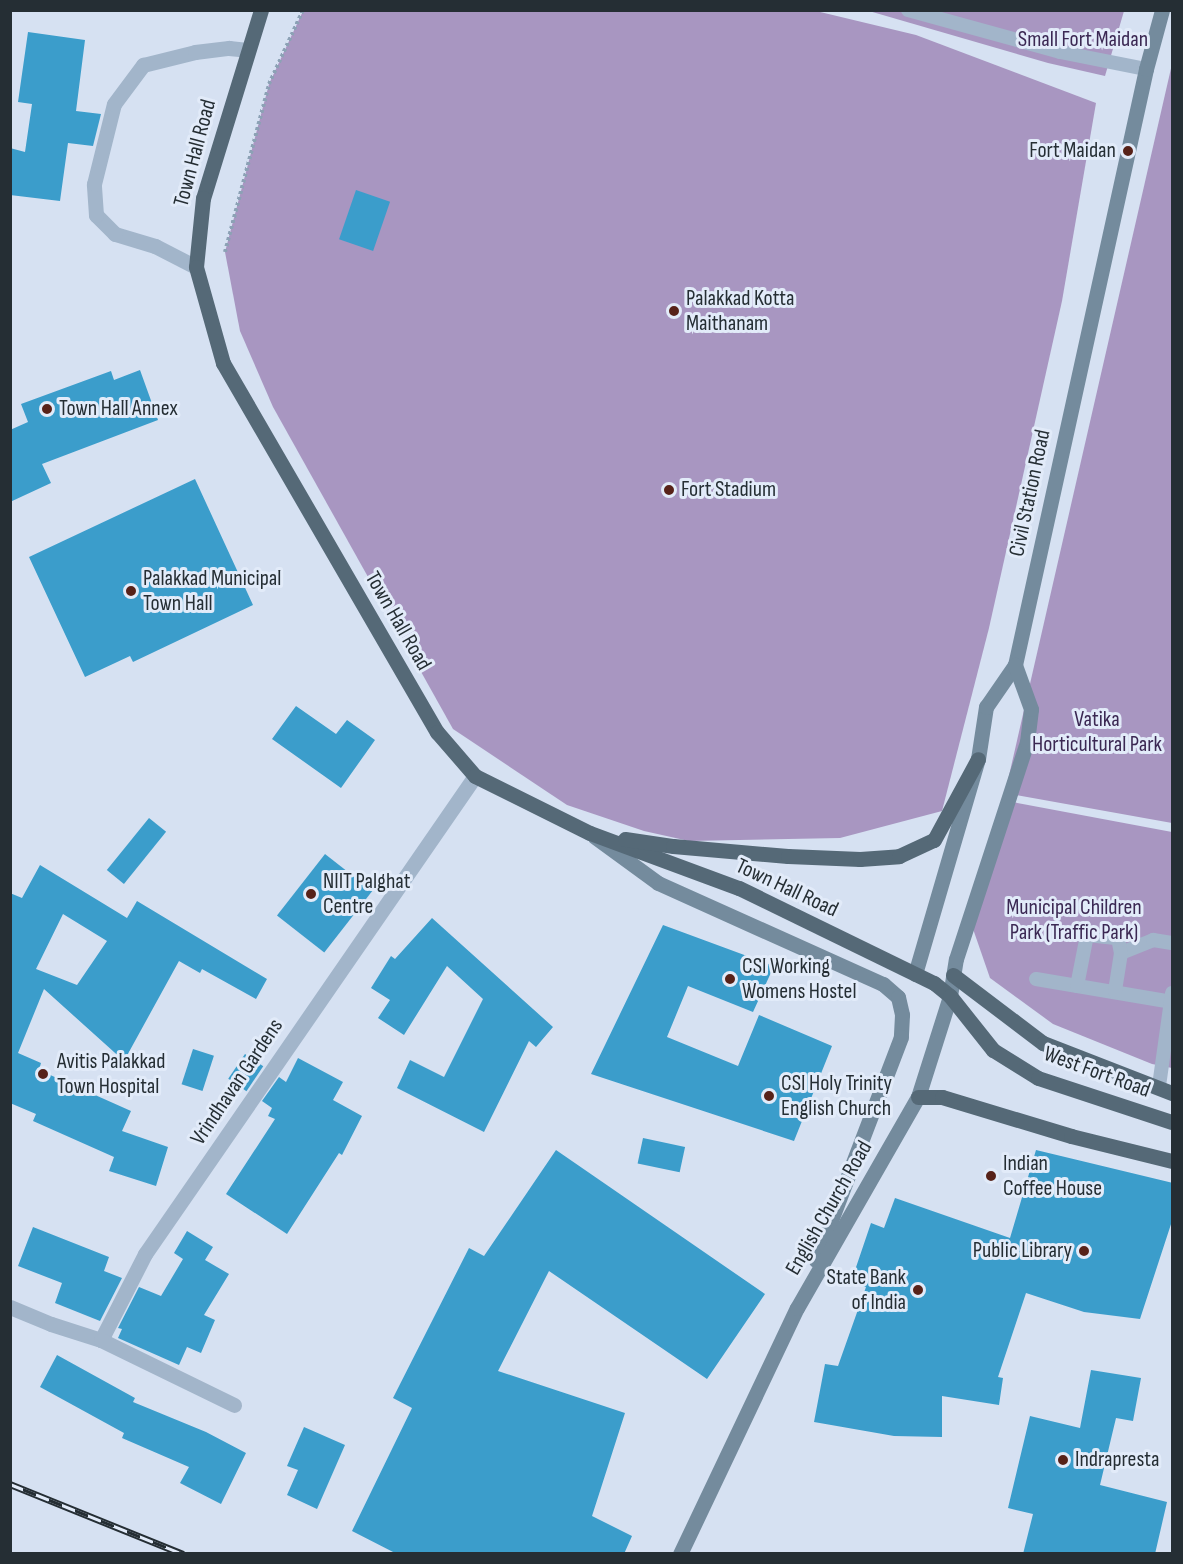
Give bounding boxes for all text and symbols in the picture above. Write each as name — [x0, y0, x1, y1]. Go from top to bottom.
park label: Small Fort Maidan — [1018, 27, 1148, 53]
street label: Town Hall Road — [168, 97, 222, 209]
place label: Fort Maidan — [1029, 138, 1116, 164]
marker: Fort Maidan — [1121, 144, 1135, 158]
place label: Palakkad Kotta Maithanam — [686, 285, 794, 336]
marker: Palakkad Kotta Maithanam — [667, 304, 681, 318]
place label: Town Hall Annex — [59, 396, 178, 422]
marker: Town Hall Annex — [40, 402, 54, 416]
street label: Civil Station Road — [1004, 427, 1056, 559]
place label: Fort Stadium — [681, 477, 776, 503]
marker: Fort Stadium — [662, 483, 676, 497]
place label: Palakkad Municipal Town Hall — [143, 565, 281, 616]
street label: Town Hall Road — [359, 567, 437, 675]
marker: Palakkad Municipal Town Hall — [124, 584, 138, 598]
park label: Vatika Horticultural Park — [1032, 706, 1162, 758]
street label: Town Hall Road — [732, 853, 842, 923]
place label: NIIT Palghat Centre — [323, 868, 410, 920]
marker: NIIT Palghat Centre — [304, 887, 318, 901]
park label: Municipal Children Park (Traffic Park) — [1006, 894, 1142, 945]
place label: CSI Working Womens Hostel — [742, 953, 857, 1004]
marker: CSI Working Womens Hostel — [723, 972, 737, 986]
street label: Vrindhavan Gardens — [185, 1014, 289, 1150]
street label: West Fort Road — [1040, 1041, 1154, 1103]
place label: Avitis Palakkad Town Hospital — [57, 1048, 165, 1100]
marker: Avitis Palakkad Town Hospital — [34, 1065, 52, 1083]
place label: CSI Holy Trinity English Church — [781, 1070, 892, 1122]
marker: CSI Holy Trinity English Church — [762, 1089, 776, 1103]
street label: English Church Road — [780, 1136, 878, 1280]
place label: Indian Coffee House — [1003, 1150, 1102, 1202]
marker: Indian Coffee House — [984, 1169, 998, 1183]
place label: Public Library — [973, 1238, 1072, 1264]
marker: Public Library — [1077, 1244, 1091, 1258]
place label: State Bank of India — [826, 1264, 906, 1316]
marker: State Bank of India — [911, 1283, 925, 1297]
place label: Indrapresta — [1075, 1447, 1159, 1473]
marker: Indrapresta — [1056, 1453, 1070, 1467]

